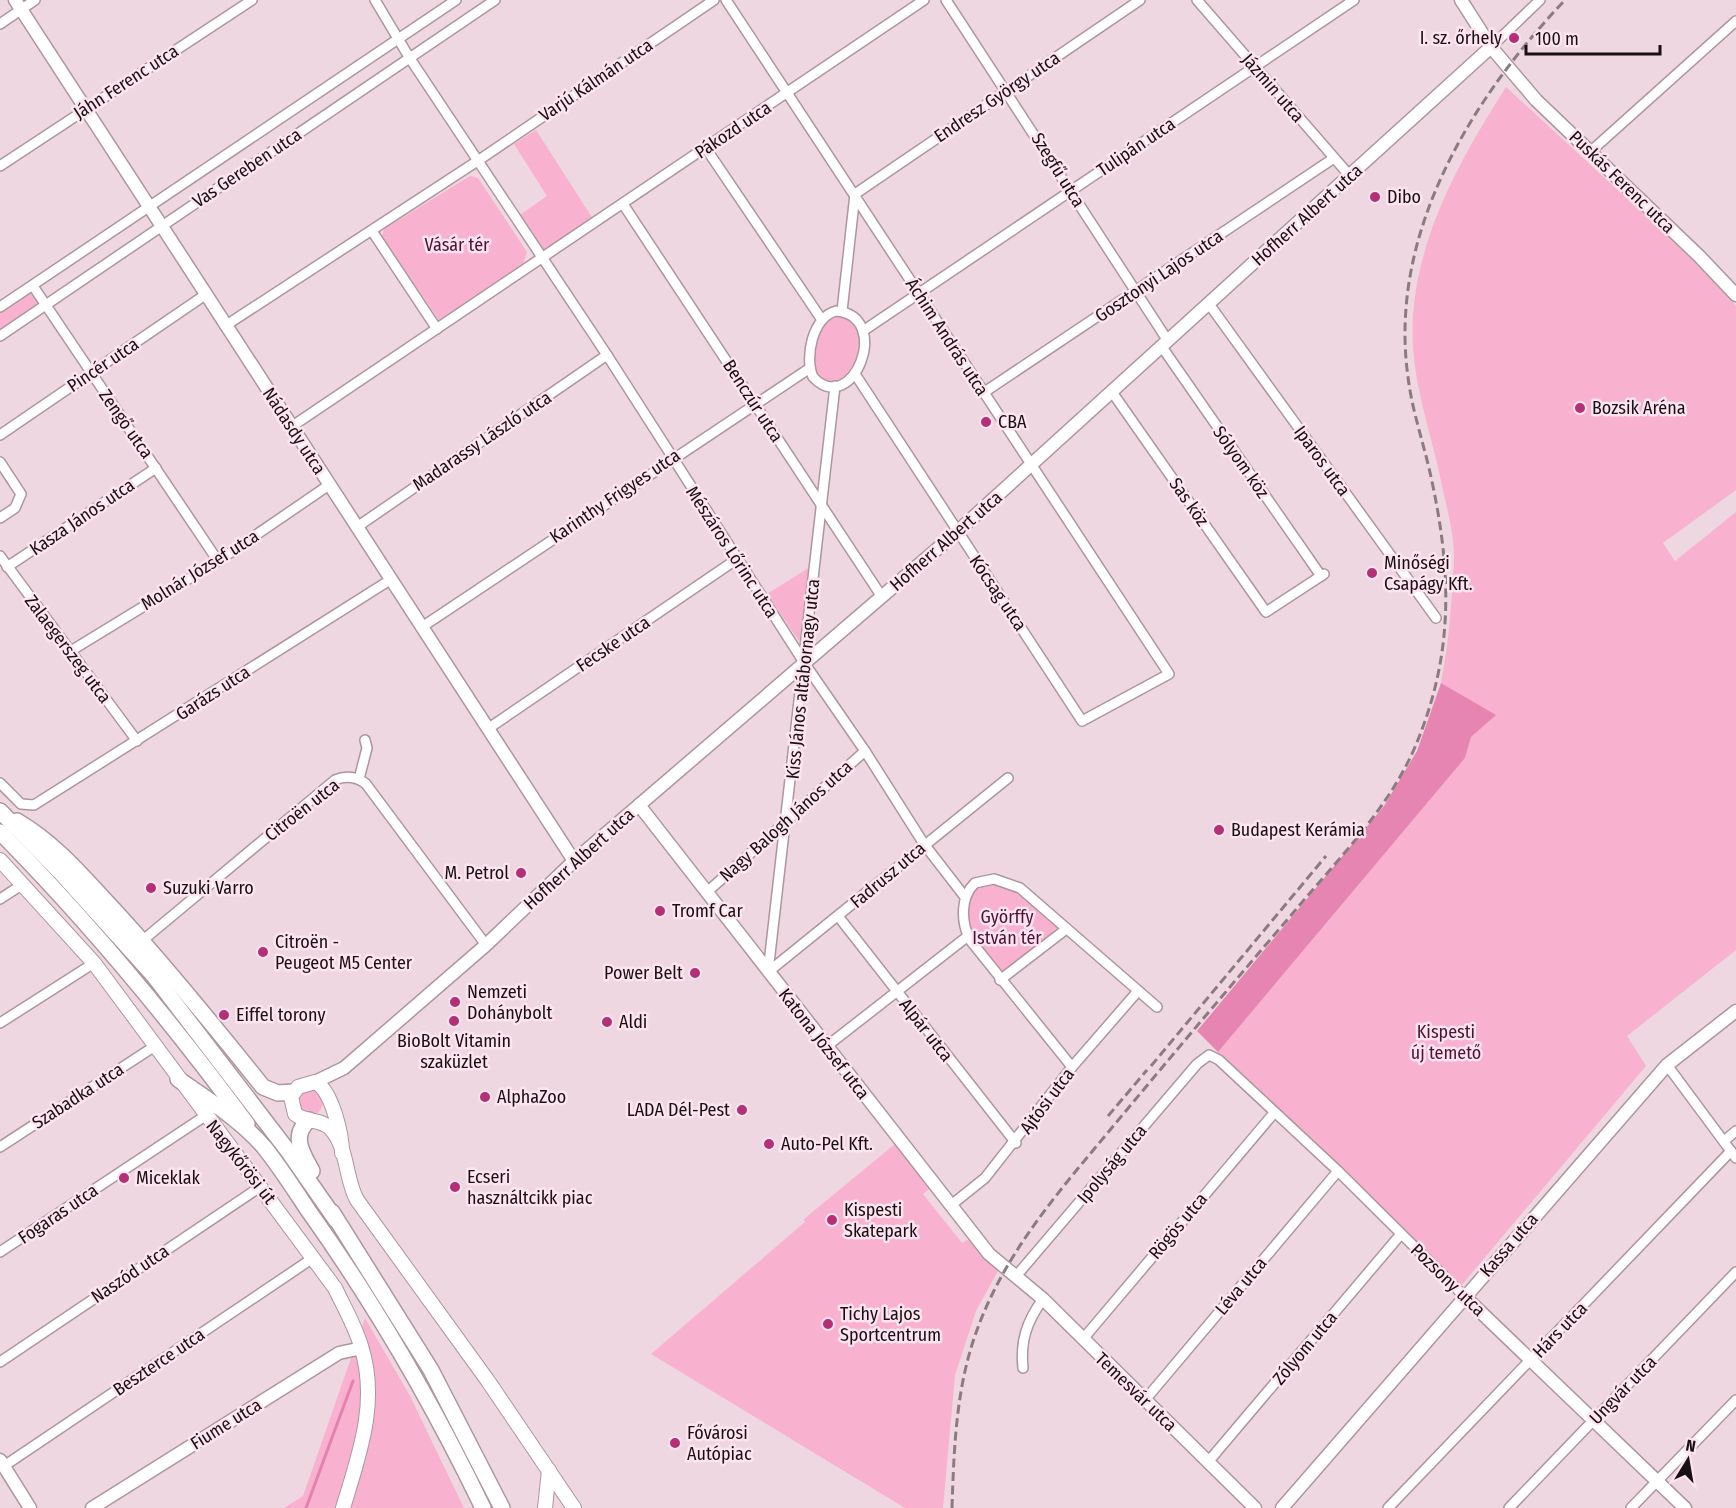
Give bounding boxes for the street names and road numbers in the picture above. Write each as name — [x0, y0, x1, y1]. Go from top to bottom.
street label: Varjú Kálmán utca — [535, 34, 657, 126]
street label: Jáhn Ferenc utca — [69, 40, 183, 124]
street label: Endresz György utca — [930, 47, 1064, 147]
street label: Jázmin utca — [1237, 49, 1309, 127]
street label: Pákozd utca — [691, 96, 775, 163]
street label: Tulipán utca — [1093, 113, 1179, 181]
street label: Vas Gereben utca — [188, 123, 306, 212]
street label: Puskás Ferenc utca — [1565, 126, 1680, 238]
street label: Szegfű utca — [1027, 129, 1090, 211]
street label: Hofherr Albert utca — [1247, 159, 1367, 271]
street label: Gosztonyi Lajos utca — [1091, 225, 1227, 327]
street label: Áchim András utca — [901, 274, 994, 400]
street label: Pincér utca — [63, 333, 143, 397]
street label: Benczúr utca — [718, 356, 788, 447]
street label: Nádasdy utca — [258, 383, 330, 479]
street label: Zengő utca — [94, 385, 158, 463]
street label: Madarassy László utca — [408, 386, 556, 496]
street label: Sólyom köz — [1208, 422, 1274, 502]
street label: Iparos utca — [1289, 422, 1355, 501]
street label: Karinthy Frigyes utca — [546, 444, 685, 548]
street label: Sas köz — [1164, 473, 1214, 531]
street label: Kasza János utca — [25, 474, 139, 560]
street label: Mészáros Lőrinc utca — [681, 482, 783, 622]
street label: Hofherr Albert utca — [885, 486, 1007, 596]
street label: Molnár József utca — [137, 525, 263, 615]
street label: Kócsag utca — [965, 551, 1031, 635]
street label: Kiss János altábornagy utca — [782, 577, 824, 780]
street label: Zalaegerszeg utca — [20, 590, 116, 708]
street label: Fecske utca — [572, 611, 654, 677]
street label: Garázs utca — [172, 661, 254, 725]
street label: Nagy Balogh János utca — [715, 755, 857, 886]
street label: Citroën utca — [260, 774, 344, 846]
street label: Hofherr Albert utca — [519, 803, 639, 915]
street label: Fadrusz utca — [846, 837, 930, 913]
street label: Katona József utca — [774, 984, 874, 1104]
street label: Alpár utca — [894, 994, 958, 1066]
street label: Szabadka utca — [28, 1058, 128, 1134]
street label: Ajtósi utca — [1015, 1064, 1079, 1138]
street label: Nagykőrösi út — [201, 1116, 281, 1209]
street label: Ipolyság utca — [1073, 1120, 1152, 1208]
street label: Fogaras utca — [14, 1179, 102, 1249]
street label: Rögös utca — [1144, 1188, 1212, 1264]
street label: Kassa utca — [1475, 1208, 1543, 1281]
street label: Pozsony utca — [1406, 1239, 1490, 1321]
street label: Naszód utca — [87, 1240, 173, 1308]
street label: Léva utca — [1211, 1253, 1272, 1319]
street label: Hárs utca — [1528, 1297, 1592, 1362]
street label: Zólyom utca — [1268, 1307, 1342, 1389]
street label: Beszterce utca — [109, 1323, 209, 1401]
street label: Temesvár utca — [1091, 1348, 1181, 1436]
street label: Ungvár utca — [1585, 1351, 1661, 1429]
street label: Fiume utca — [186, 1393, 266, 1454]

